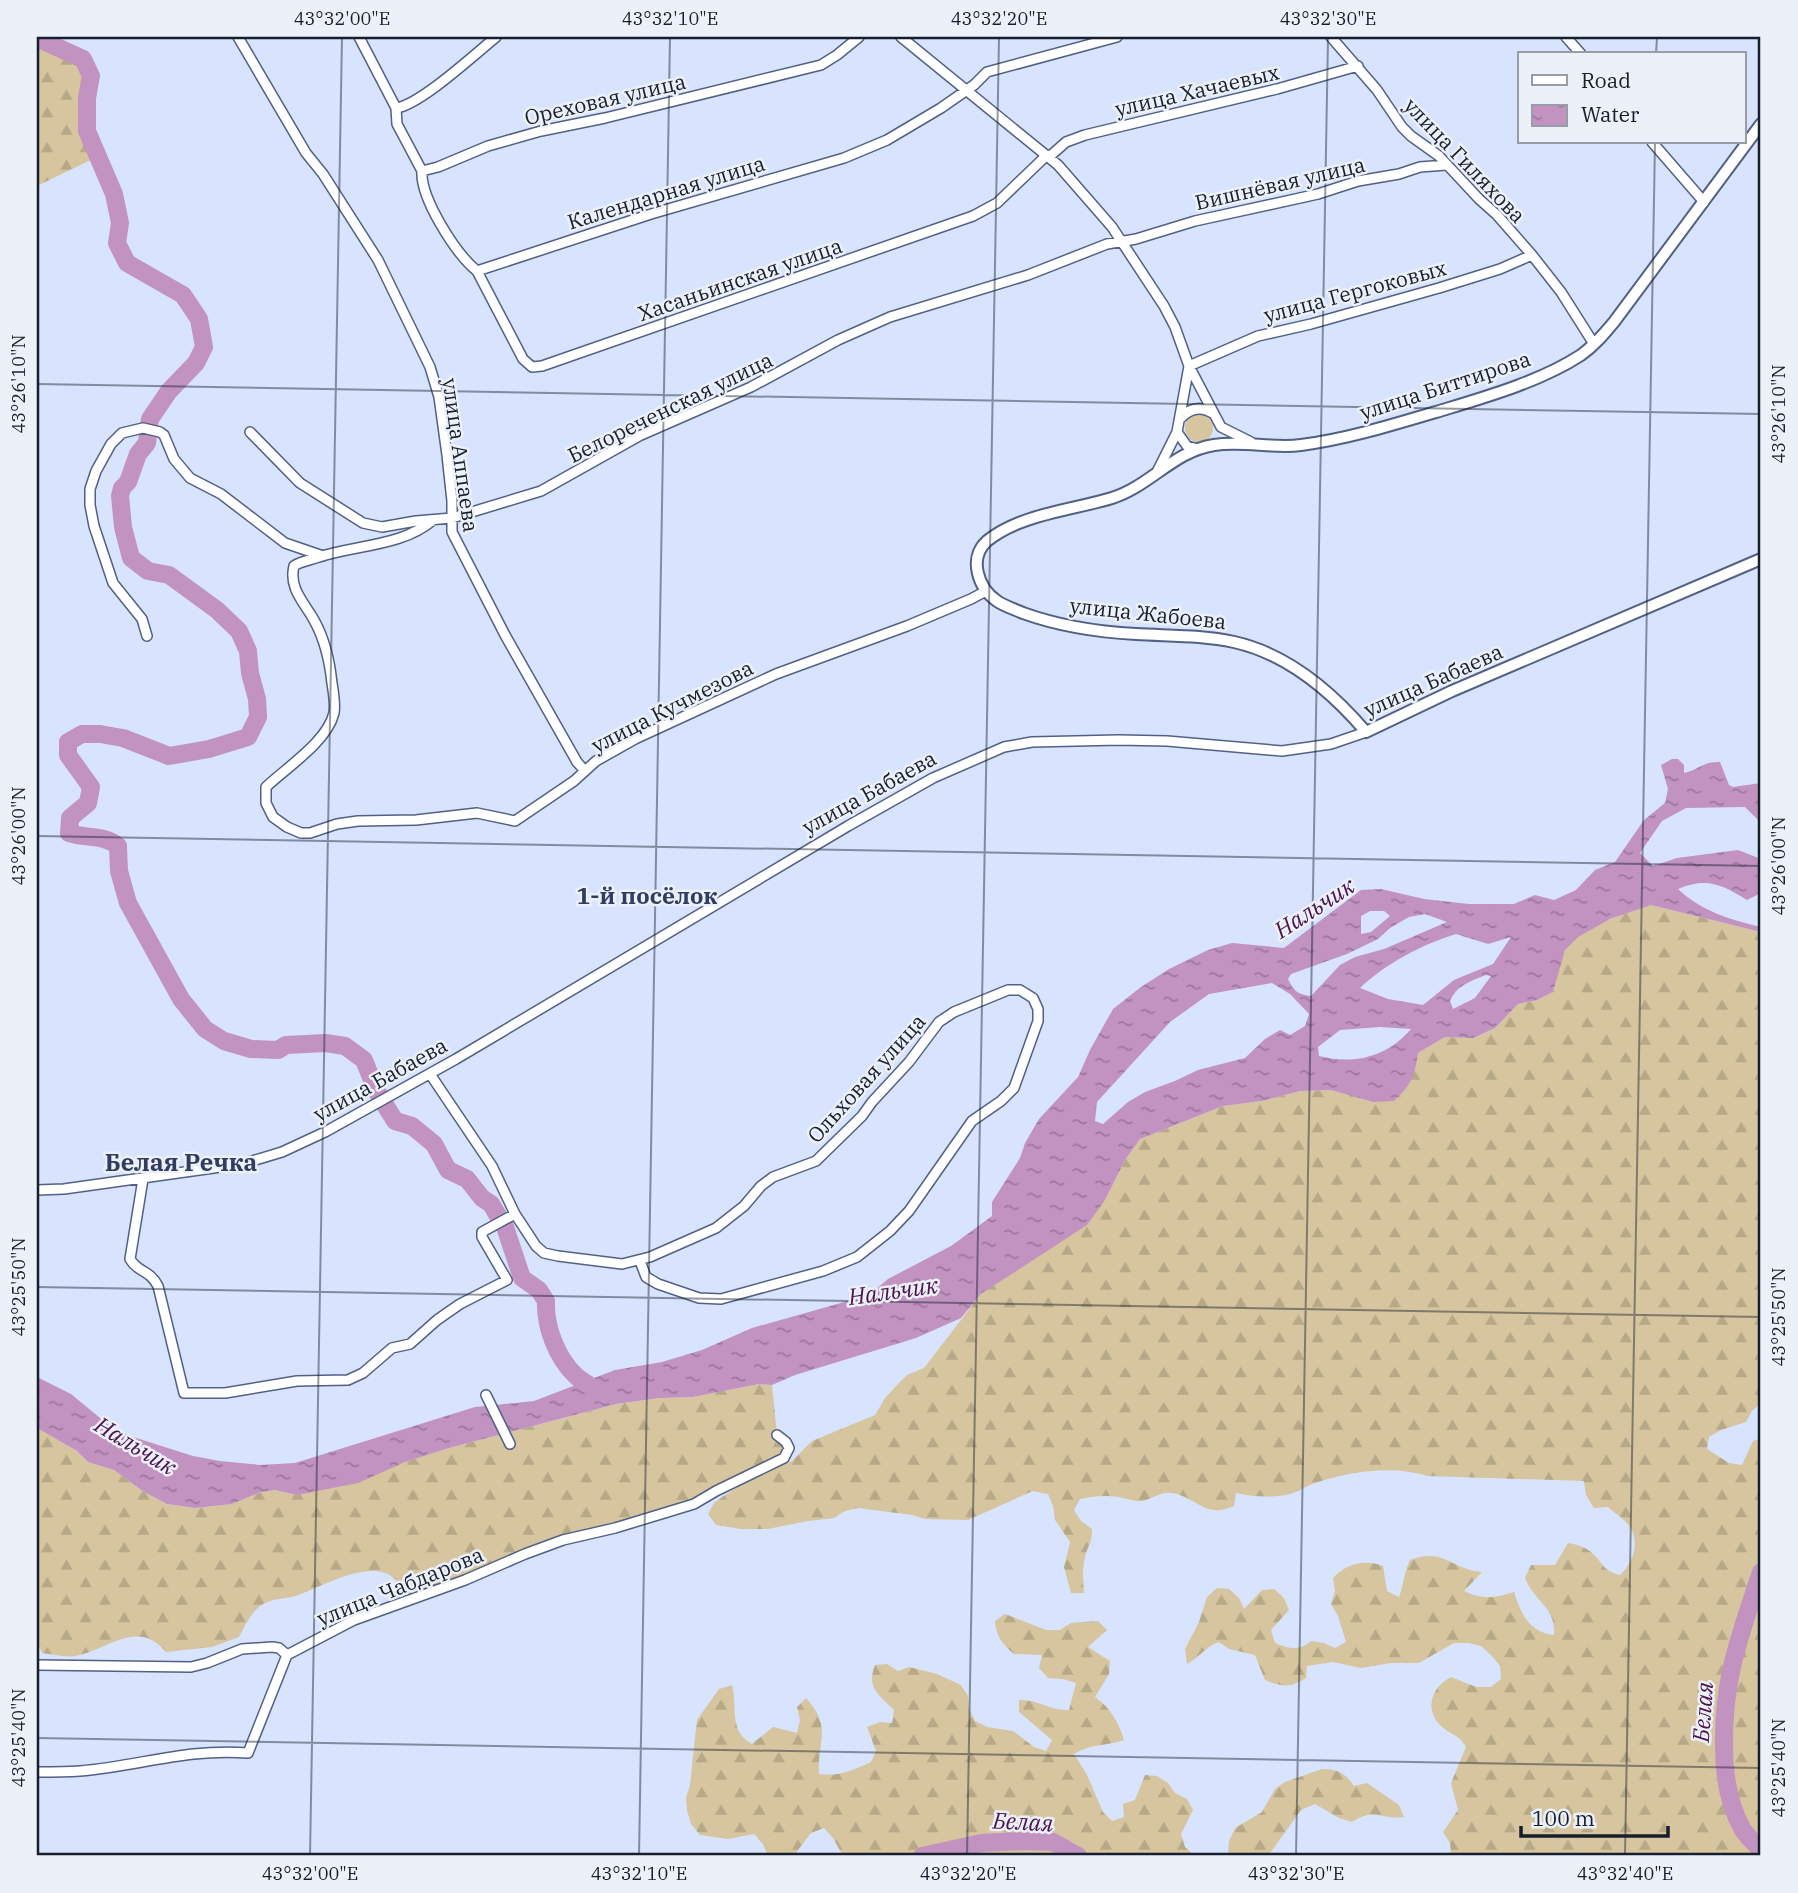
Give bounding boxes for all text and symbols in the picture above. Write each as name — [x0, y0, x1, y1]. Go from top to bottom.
text: 43°32'00"E — [294, 7, 390, 30]
text: 43°32'10"E — [622, 7, 718, 30]
text: 43°32'20"E — [951, 7, 1047, 30]
text: 43°32'30"E — [1280, 7, 1376, 30]
legend — [1518, 52, 1745, 144]
street label: улица Хачаевых — [1112, 57, 1282, 123]
text: Road — [1581, 66, 1631, 94]
street label: Ореховая улица — [521, 67, 689, 131]
street label: улица Гиляхова — [1398, 91, 1532, 229]
text: Water — [1581, 100, 1640, 128]
street label: Календарная улица — [564, 149, 768, 235]
street label: Вишнёвая улица — [1192, 150, 1368, 216]
street label: Хасаньинская улица — [634, 231, 846, 327]
street label: улица Гергоковых — [1260, 253, 1450, 329]
text: 43°26'10"N — [7, 335, 30, 434]
street label: улица Биттирова — [1356, 344, 1534, 426]
street label: Белореченская улица — [563, 345, 777, 469]
text: 43°26'10"N — [1767, 365, 1790, 464]
street label: улица Аппаева — [436, 376, 486, 534]
street label: улица Жабоева — [1068, 591, 1228, 635]
street label: улица Бабаева — [1359, 637, 1507, 723]
street label: улица Кучмезова — [586, 653, 758, 759]
street label: улица Бабаева — [797, 744, 941, 840]
text: 43°26'00"N — [7, 787, 30, 886]
text: 43°26'00"N — [1767, 817, 1790, 916]
water label: Нальчик — [1267, 870, 1360, 945]
district label: 1-й посёлок — [577, 880, 717, 910]
street label: Ольховая улица — [801, 1008, 931, 1148]
street label: улица Бабаева — [308, 1031, 452, 1127]
district label: Белая Речка — [105, 1146, 258, 1178]
text: 43°25'50"N — [7, 1238, 30, 1337]
text: 43°25'50"N — [1767, 1268, 1790, 1367]
water label: Нальчик — [845, 1269, 940, 1311]
water label: Нальчик — [89, 1408, 183, 1481]
street label: улица Чабдарова — [313, 1540, 487, 1632]
water label: Белая — [1685, 1681, 1719, 1744]
text: 43°25'40"N — [7, 1689, 30, 1788]
text: 43°25'40"N — [1767, 1719, 1790, 1818]
scale bar — [1521, 1795, 1668, 1839]
water label: Белая — [991, 1804, 1054, 1838]
text: 100 m — [1532, 1804, 1595, 1832]
text: 43°32'00"E — [262, 1862, 358, 1885]
text: 43°32'10"E — [591, 1862, 687, 1885]
text: 43°32'20"E — [920, 1862, 1016, 1885]
text: 43°32'30"E — [1248, 1862, 1344, 1885]
text: 43°32'40"E — [1577, 1862, 1673, 1885]

